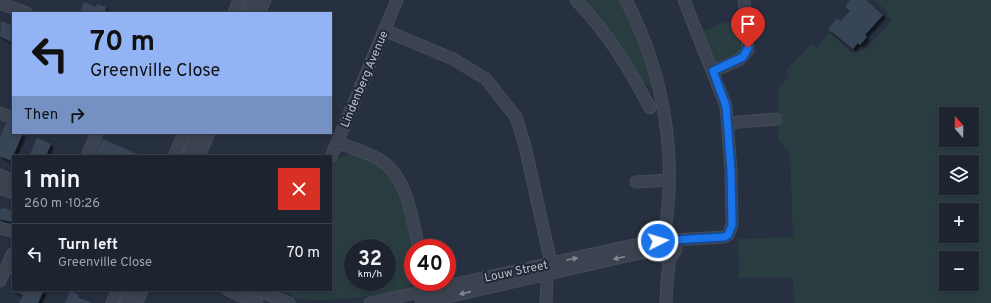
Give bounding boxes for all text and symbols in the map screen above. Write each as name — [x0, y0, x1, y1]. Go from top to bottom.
pin — [731, 7.0, 765, 48]
icon: arrive — [737, 13, 759, 35]
text: 70 m — [90, 25, 155, 61]
icon: left — [24, 28, 76, 80]
street label: Lindenberg Avenue — [337, 28, 393, 130]
text: Greenville Close — [90, 60, 220, 83]
icon: right — [66, 104, 88, 126]
text: Then — [24, 106, 58, 125]
north arrow — [939, 107, 979, 147]
map controls — [939, 107, 979, 291]
button: layers — [939, 155, 979, 195]
text: 1 min — [24, 166, 81, 196]
button: close — [278, 168, 320, 210]
text: 260 m · 10:26 — [24, 196, 100, 212]
button: + — [939, 203, 979, 243]
position arrow — [637, 220, 679, 262]
text: Turn left — [58, 236, 118, 255]
speed limit sign: 40 — [404, 239, 456, 291]
icon: left — [24, 243, 46, 265]
text: 70 m — [287, 244, 320, 263]
text: 32 — [358, 247, 382, 273]
button: − — [939, 251, 979, 291]
text: Greenville Close — [58, 255, 152, 271]
one-way arrow — [566, 255, 579, 261]
one-way arrow — [613, 256, 625, 262]
street label: Louw Street — [483, 257, 549, 287]
text: km/h — [358, 268, 382, 281]
one-way arrow — [459, 291, 471, 297]

